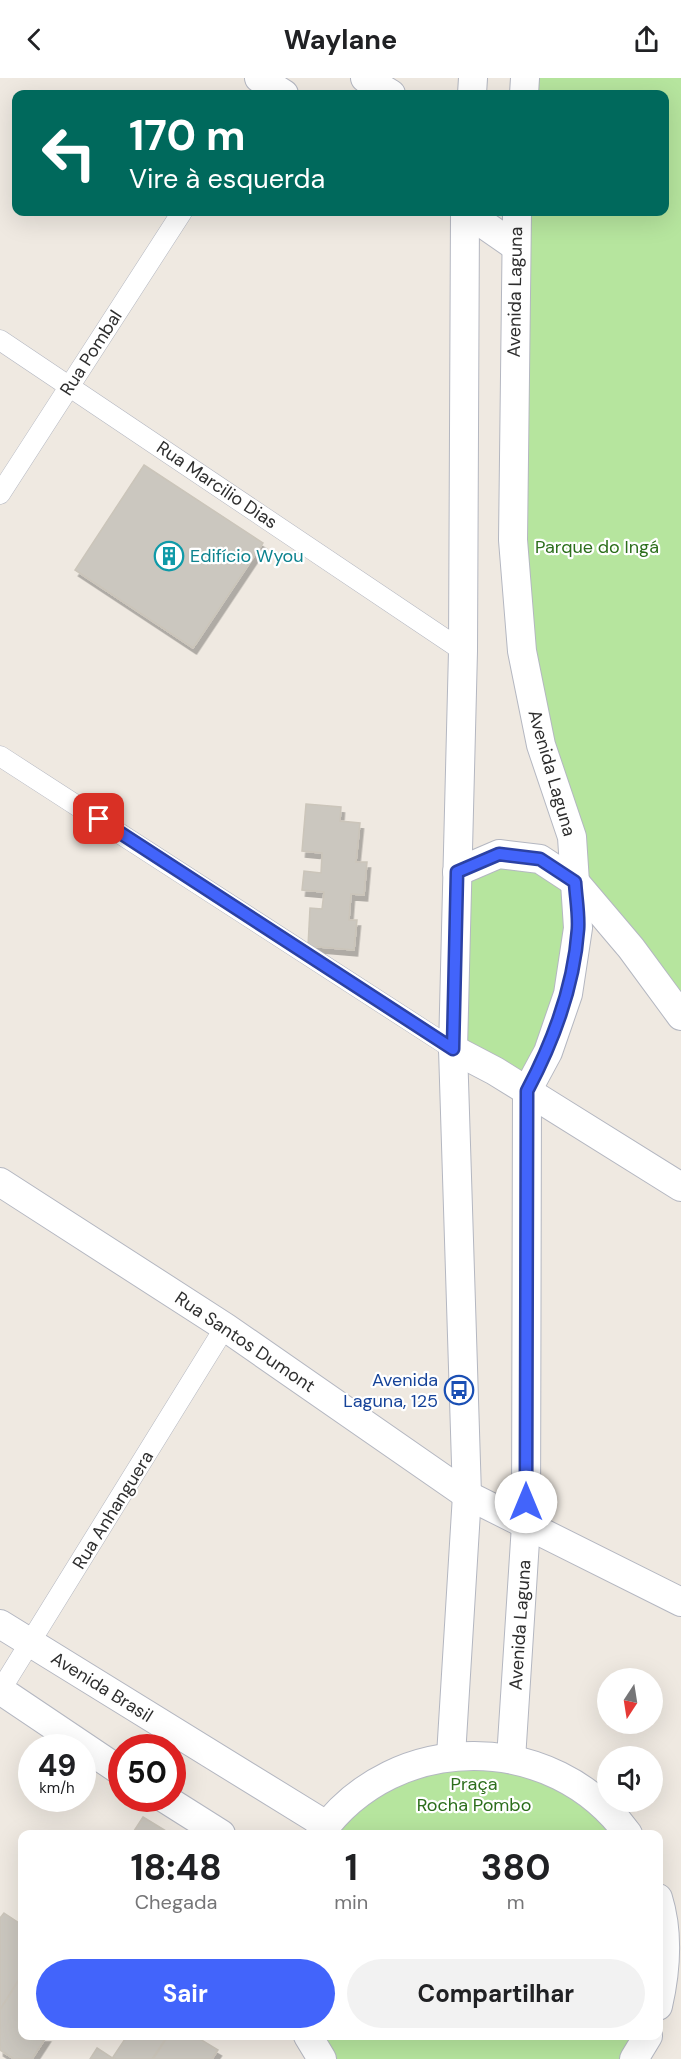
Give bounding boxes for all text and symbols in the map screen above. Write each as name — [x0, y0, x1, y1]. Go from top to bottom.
text: Waylane — [284, 22, 397, 57]
icon: back — [18, 23, 51, 56]
icon: share — [630, 23, 663, 56]
text: 170 m — [129, 108, 246, 163]
icon: left — [30, 114, 108, 192]
text: Vire à esquerda — [129, 161, 325, 196]
street label: Avenida Laguna — [502, 227, 528, 357]
street label: Rua Pombal — [54, 306, 128, 400]
street label: Rua Marcilio Dias — [152, 436, 282, 534]
park label: Parque do Ingá — [535, 535, 659, 559]
building icon: Edifício Wyou — [153, 540, 185, 572]
place label: Edifício Wyou — [190, 544, 304, 568]
street label: Avenida Laguna — [522, 707, 582, 839]
pin — [73, 793, 124, 844]
icon: arrive — [82, 802, 115, 835]
street label: Rua Santos Dumont — [170, 1286, 320, 1398]
place label: Avenida Laguna, 125 — [343, 1368, 438, 1413]
bus stop icon: Avenida Laguna, 125 — [443, 1374, 475, 1406]
street label: Rua Anhanguera — [67, 1446, 159, 1574]
position arrow — [494, 1470, 558, 1534]
street label: Avenida Laguna — [503, 1559, 537, 1691]
street label: Avenida Brasil — [47, 1646, 157, 1728]
north arrow — [597, 1668, 663, 1734]
map controls — [597, 1668, 663, 1812]
speed limit sign: 50 — [108, 1734, 186, 1812]
text: 49 — [38, 1746, 76, 1785]
button: sound — [597, 1746, 663, 1812]
park label: Praça Rocha Pombo — [417, 1772, 531, 1817]
text: km/h — [39, 1778, 75, 1798]
text: 18:48 — [130, 1844, 222, 1891]
text: 1 — [345, 1844, 358, 1891]
text: 380 — [481, 1844, 551, 1891]
text: Chegada — [135, 1889, 217, 1915]
text: min — [334, 1889, 368, 1915]
text: m — [507, 1889, 525, 1915]
button: Sair — [36, 1959, 335, 2028]
button: Compartilhar — [347, 1959, 645, 2028]

